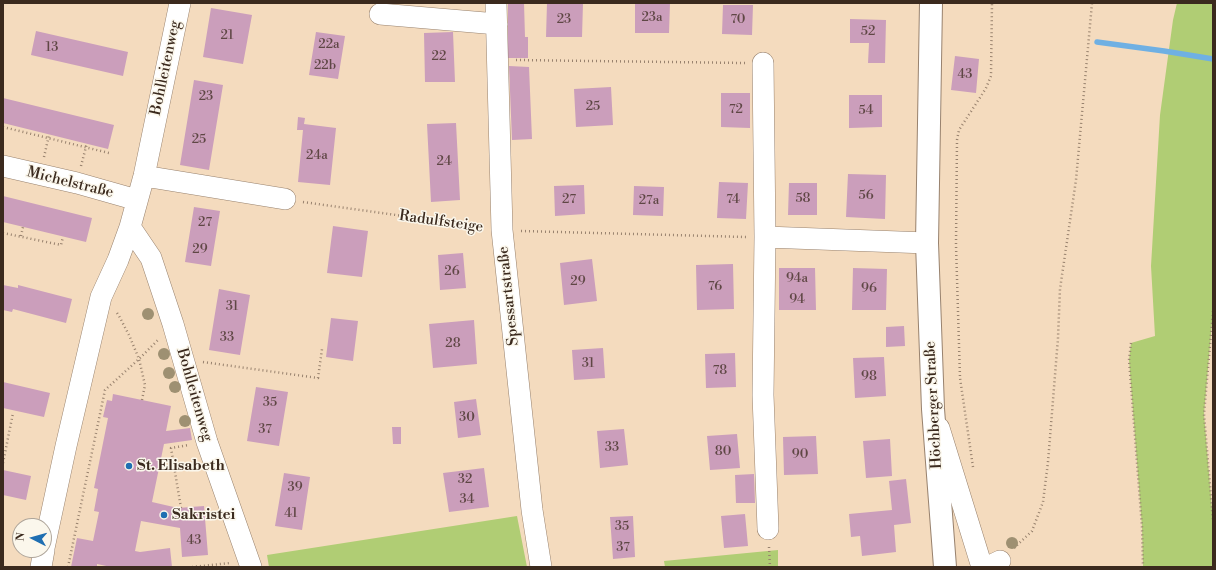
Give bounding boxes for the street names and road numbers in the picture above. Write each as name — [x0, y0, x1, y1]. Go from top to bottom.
street label: Bohlleitenweg — [147, 19, 185, 117]
street label: Michelstraße — [25, 164, 115, 202]
street label: Radulfsteige — [398, 207, 484, 237]
street label: Spessartstraße — [495, 245, 523, 347]
street label: Höchberger Straße — [922, 341, 946, 469]
street label: Bohlleitenweg — [172, 346, 216, 444]

